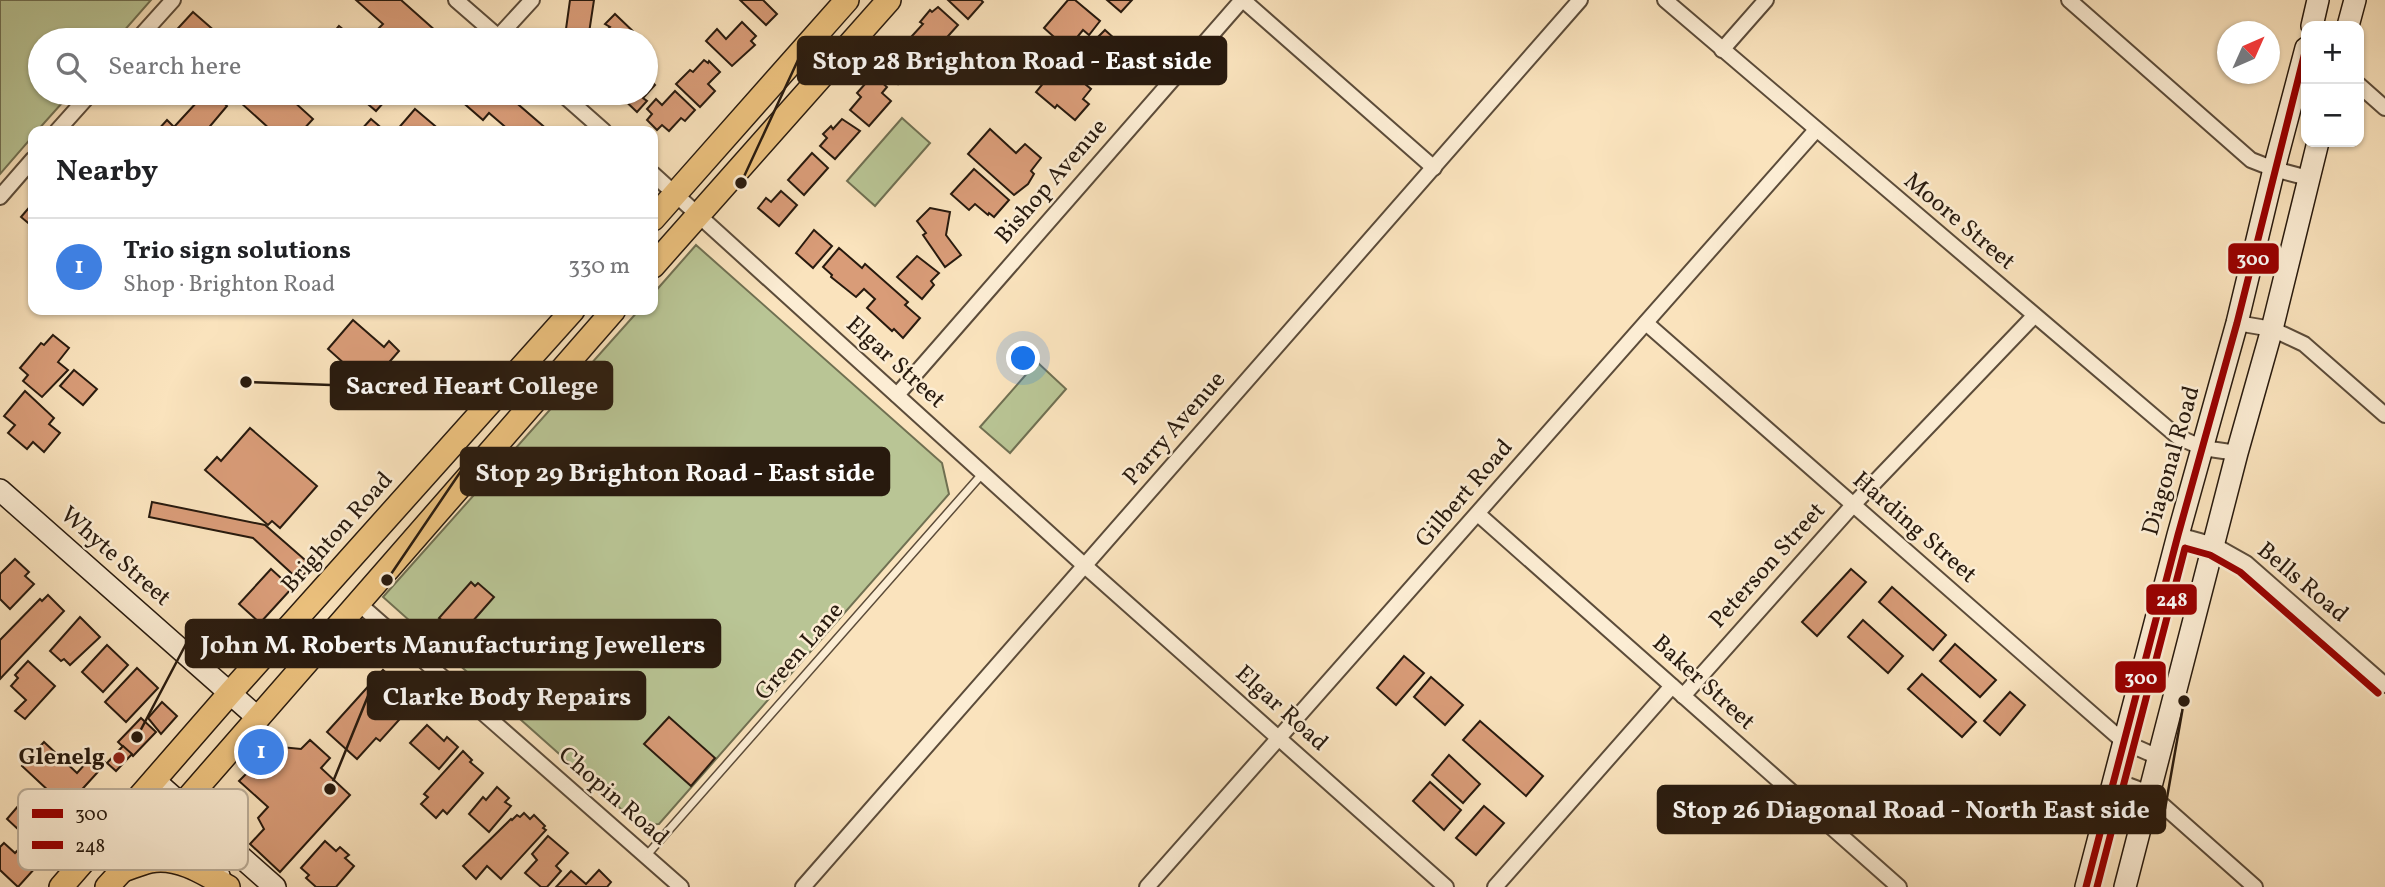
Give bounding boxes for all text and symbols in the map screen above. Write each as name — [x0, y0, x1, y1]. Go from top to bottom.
north arrow — [2217, 21, 2280, 84]
map controls — [2301, 21, 2364, 147]
button: + — [2301, 21, 2364, 84]
search box — [28, 28, 658, 105]
callout: Stop 28 Brighton Road - East side — [798, 37, 1226, 84]
text: Stop 28 Brighton Road - East side — [812, 44, 1212, 80]
icon: search — [52, 48, 90, 86]
text: Search here — [108, 49, 241, 85]
button: − — [2301, 84, 2364, 147]
street label: Bishop Avenue — [988, 112, 1116, 252]
text: Nearby — [56, 151, 158, 193]
street label: Moore Street — [1896, 165, 2022, 279]
text: Trio sign solutions — [123, 233, 351, 269]
line badge: 300 — [2227, 242, 2280, 275]
text: 300 — [2237, 247, 2270, 273]
text: 1 — [74, 251, 84, 283]
text: 330 m — [568, 251, 630, 283]
text: Shop · Brighton Road — [123, 269, 335, 301]
street label: Elgar Street — [838, 309, 952, 417]
your location — [1006, 341, 1040, 375]
callout: Sacred Heart College — [331, 362, 612, 409]
street label: Parry Avenue — [1116, 364, 1234, 494]
text: Sacred Heart College — [346, 369, 598, 405]
street label: Diagonal Road — [2134, 382, 2210, 540]
street label: Gilbert Road — [1408, 432, 1522, 556]
callout: Stop 29 Brighton Road - East side — [461, 448, 889, 495]
text: Stop 29 Brighton Road - East side — [475, 456, 875, 492]
street label: Harding Street — [1844, 464, 1984, 592]
street label: Brighton Road — [274, 465, 402, 601]
street label: Peterson Street — [1702, 495, 1834, 637]
street label: Whyte Street — [52, 499, 178, 615]
street label: Bells Road — [2249, 535, 2355, 631]
line badge: 248 — [2145, 583, 2198, 616]
text: 248 — [2156, 588, 2188, 614]
street label: Green Lane — [748, 595, 852, 709]
callout: John M. Roberts Manufacturing Jewellers — [186, 620, 720, 667]
street label: Baker Street — [1644, 627, 1762, 739]
text: John M. Roberts Manufacturing Jewellers — [199, 628, 706, 664]
street label: Elgar Road — [1227, 658, 1335, 760]
line badge: 300 — [2114, 660, 2167, 694]
text: 300 — [2125, 666, 2158, 692]
callout: Clarke Body Repairs — [368, 672, 645, 719]
text: Clarke Body Repairs — [383, 680, 631, 716]
pin: 1 — [238, 726, 284, 778]
street label: Chopin Road — [550, 739, 676, 855]
place label: Glenelg — [18, 741, 105, 775]
marker: Glenelg — [111, 750, 127, 766]
callout: Stop 26 Diagonal Road - North East side — [1658, 786, 2165, 833]
legend — [18, 789, 248, 870]
text: Stop 26 Diagonal Road - North East side — [1672, 793, 2150, 829]
text: 300 — [75, 802, 108, 828]
text: 248 — [75, 834, 105, 860]

